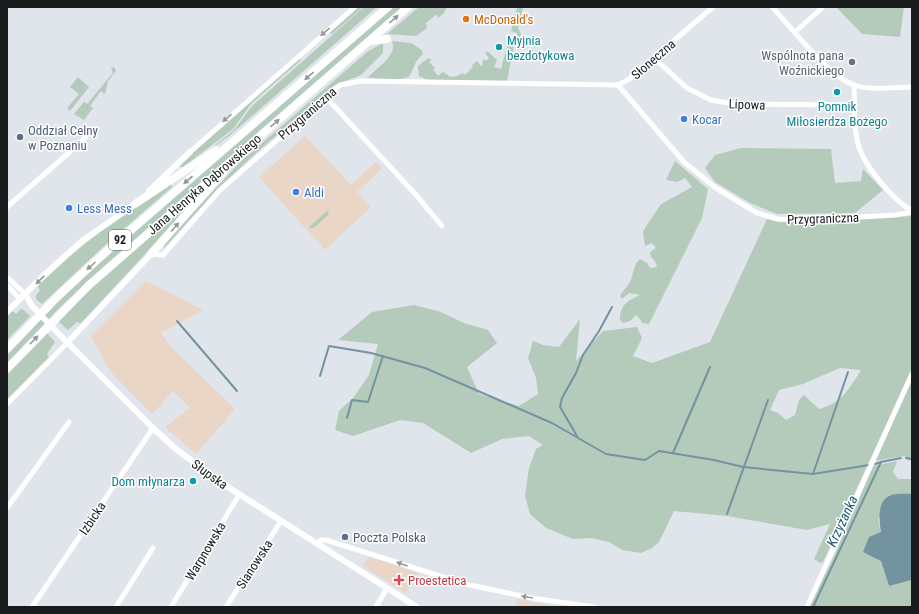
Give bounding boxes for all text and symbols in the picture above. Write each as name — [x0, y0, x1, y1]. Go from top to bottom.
place label: McDonald's — [474, 12, 533, 27]
marker: McDonald's — [461, 14, 471, 24]
one-way arrow — [389, 15, 399, 24]
one-way arrow — [320, 28, 331, 37]
place label: Myjnia bezdotykowa — [507, 33, 574, 63]
street label: Słoneczna — [628, 36, 678, 82]
marker: Myjnia bezdotykowa — [494, 42, 504, 52]
place label: Wspólnota pana Woźnickiego — [761, 48, 844, 78]
marker: Wspólnota pana Woźnickiego — [847, 57, 857, 67]
one-way arrow — [303, 71, 314, 80]
street label: Przygraniczna — [275, 84, 339, 143]
marker: Pomnik Miłosierdza Bożego — [832, 87, 842, 97]
street label: Lipowa — [728, 96, 766, 113]
place label: Pomnik Miłosierdza Bożego — [787, 99, 887, 129]
place label: Kocar — [692, 112, 722, 127]
one-way arrow — [222, 113, 233, 122]
marker: Kocar — [679, 114, 689, 124]
one-way arrow — [269, 118, 280, 127]
place label: Oddział Celny w Poznaniu — [28, 123, 99, 153]
street label: Jana Henryka Dąbrowskiego — [144, 131, 264, 238]
marker: Oddział Celny w Poznaniu — [15, 132, 25, 142]
one-way arrow — [183, 176, 194, 185]
place label: Aldi — [304, 185, 324, 200]
marker: Aldi — [291, 187, 301, 197]
place label: Less Mess — [77, 201, 132, 216]
marker: Less Mess — [64, 203, 74, 213]
street label: Przygraniczna — [787, 210, 859, 227]
one-way arrow — [170, 223, 179, 232]
road number: 92 — [109, 230, 131, 250]
one-way arrow — [86, 261, 96, 271]
one-way arrow — [35, 275, 45, 285]
one-way arrow — [29, 335, 38, 345]
street label: Słupska — [189, 456, 231, 492]
place label: Dom młynarza — [111, 474, 185, 489]
marker: Dom młynarza — [188, 476, 198, 486]
water label: Krzyżanka — [823, 493, 861, 549]
street label: Izbicka — [76, 499, 109, 538]
street label: Warpnowska — [182, 519, 229, 583]
place label: Poczta Polska — [353, 530, 426, 545]
marker: Poczta Polska — [340, 532, 350, 542]
street label: Sianowska — [233, 537, 276, 592]
one-way arrow — [396, 561, 408, 567]
place label: Proestetica — [408, 573, 467, 588]
marker: Proestetica — [393, 574, 405, 586]
one-way arrow — [521, 594, 534, 600]

